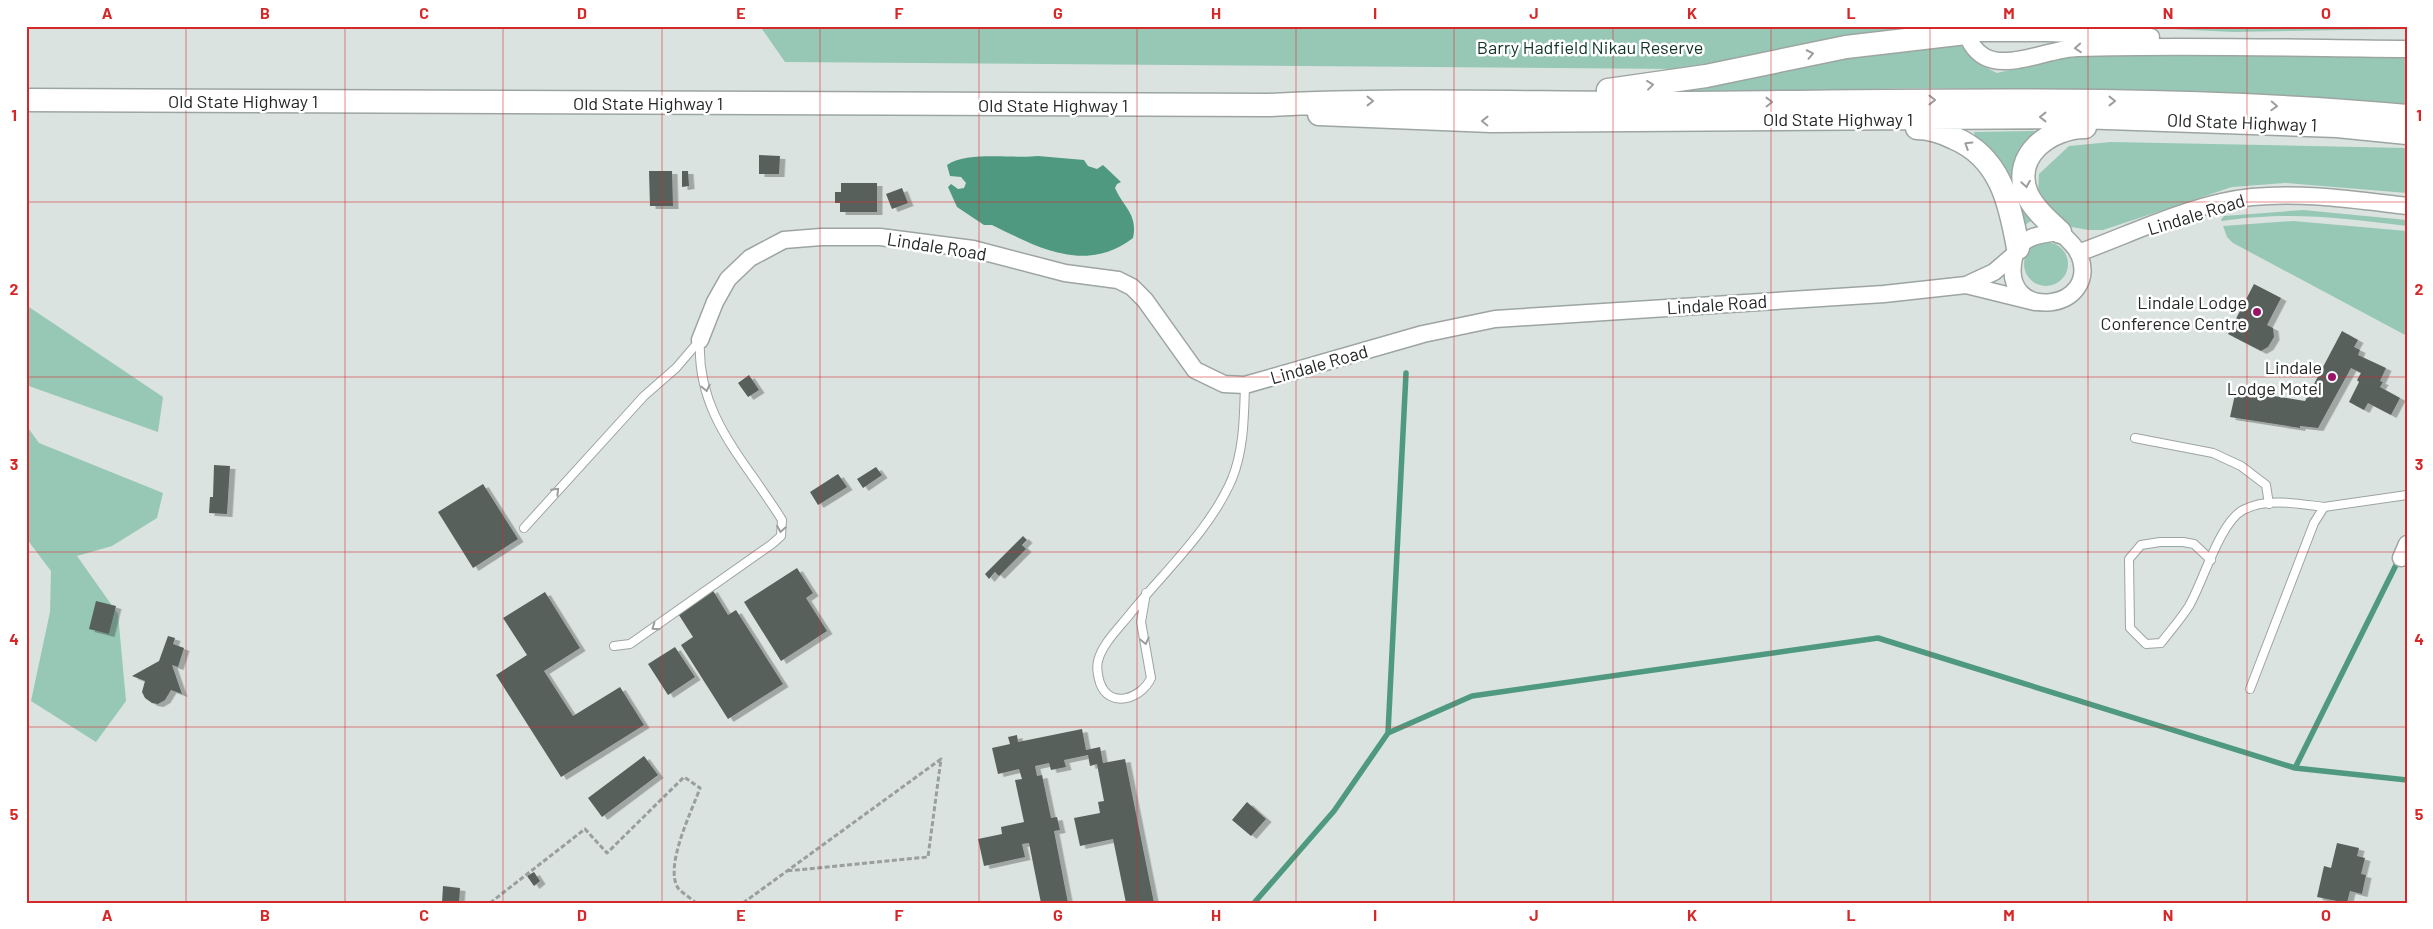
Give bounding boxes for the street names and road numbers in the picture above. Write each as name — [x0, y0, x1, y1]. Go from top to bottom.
street label: Old State Highway 1 — [168, 90, 318, 112]
street label: Old State Highway 1 — [573, 92, 723, 114]
street label: Old State Highway 1 — [978, 94, 1128, 116]
street label: Old State Highway 1 — [1763, 108, 1913, 130]
street label: Old State Highway 1 — [2167, 108, 2317, 136]
street label: Lindale Road — [2145, 189, 2247, 239]
street label: Lindale Road — [886, 227, 988, 265]
street label: Lindale Road — [1666, 290, 1768, 318]
street label: Lindale Road — [1268, 340, 1370, 388]

